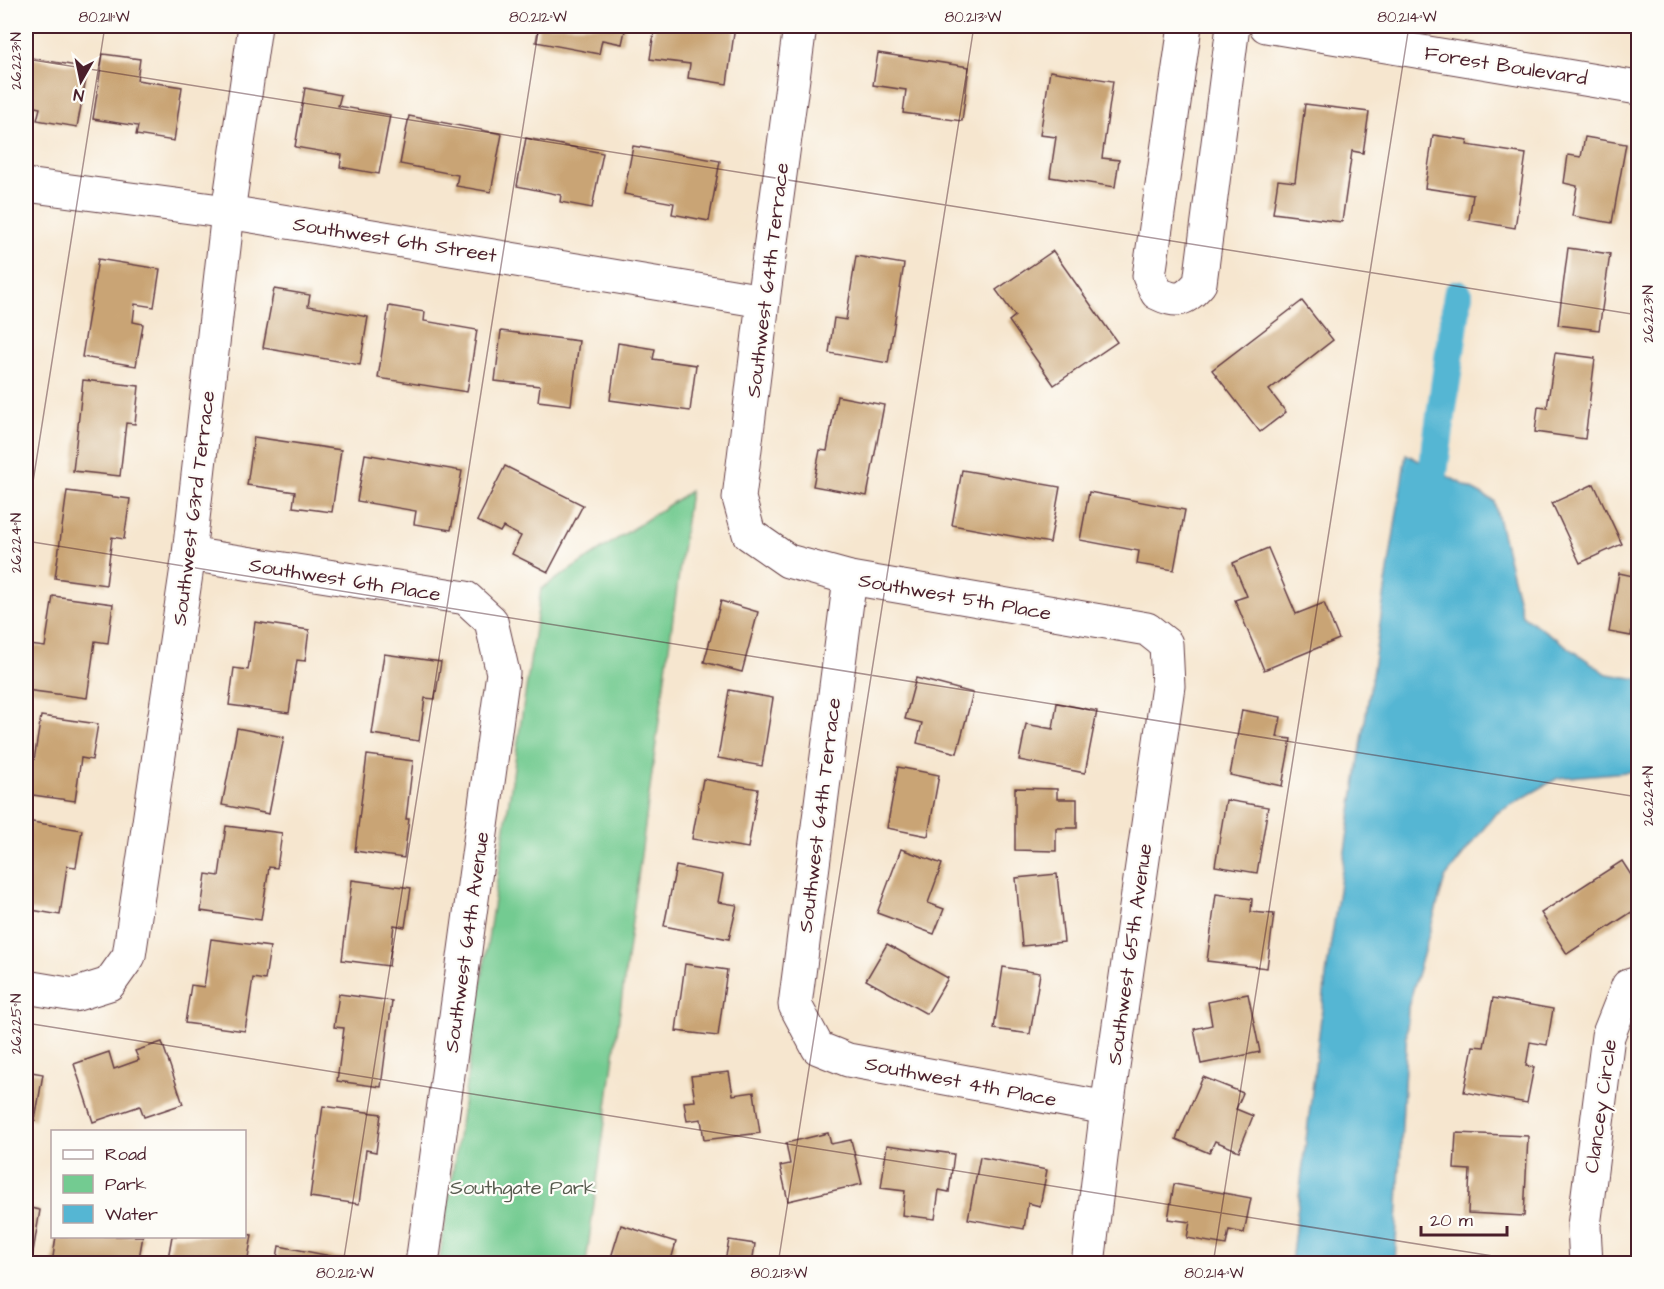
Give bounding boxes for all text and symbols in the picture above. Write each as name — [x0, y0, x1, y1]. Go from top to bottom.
text: 80.211°W — [78, 7, 130, 28]
text: 80.212°W — [509, 7, 567, 28]
text: 80.213°W — [945, 7, 1001, 28]
text: 80.214°W — [1377, 7, 1437, 28]
text: 26.223°N — [6, 32, 27, 90]
street label: Forest Boulevard — [1422, 39, 1589, 93]
north arrow — [51, 51, 111, 111]
text: N — [72, 83, 85, 106]
street label: Southwest 64th Terrace — [740, 161, 796, 399]
street label: Southwest 6th Street — [291, 210, 499, 270]
text: 26.223°N — [1638, 285, 1659, 343]
street label: Southwest 63rd Terrace — [166, 389, 222, 627]
text: 26.224°N — [6, 513, 27, 573]
street label: Southwest 6th Place — [247, 551, 443, 609]
street label: Southwest 5th Place — [856, 566, 1053, 628]
street label: Southwest 64th Terrace — [792, 696, 848, 934]
text: 26.224°N — [1638, 766, 1659, 826]
street label: Southwest 64th Avenue — [438, 830, 496, 1054]
street label: Southwest 65th Avenue — [1101, 842, 1159, 1067]
text: 26.225°N — [6, 994, 27, 1054]
street label: Clancey Circle — [1578, 1037, 1625, 1175]
street label: Southwest 4th Place — [863, 1050, 1059, 1114]
legend — [51, 1130, 246, 1238]
text: Road — [105, 1142, 146, 1167]
text: Park — [105, 1172, 147, 1197]
park label: Southgate Park — [450, 1174, 596, 1203]
scale bar — [1421, 1199, 1506, 1237]
text: Water — [105, 1202, 158, 1227]
text: 20 m — [1430, 1208, 1473, 1233]
text: 80.212°W — [316, 1263, 374, 1284]
text: 80.213°W — [751, 1263, 807, 1284]
text: 80.214°W — [1184, 1263, 1244, 1284]

